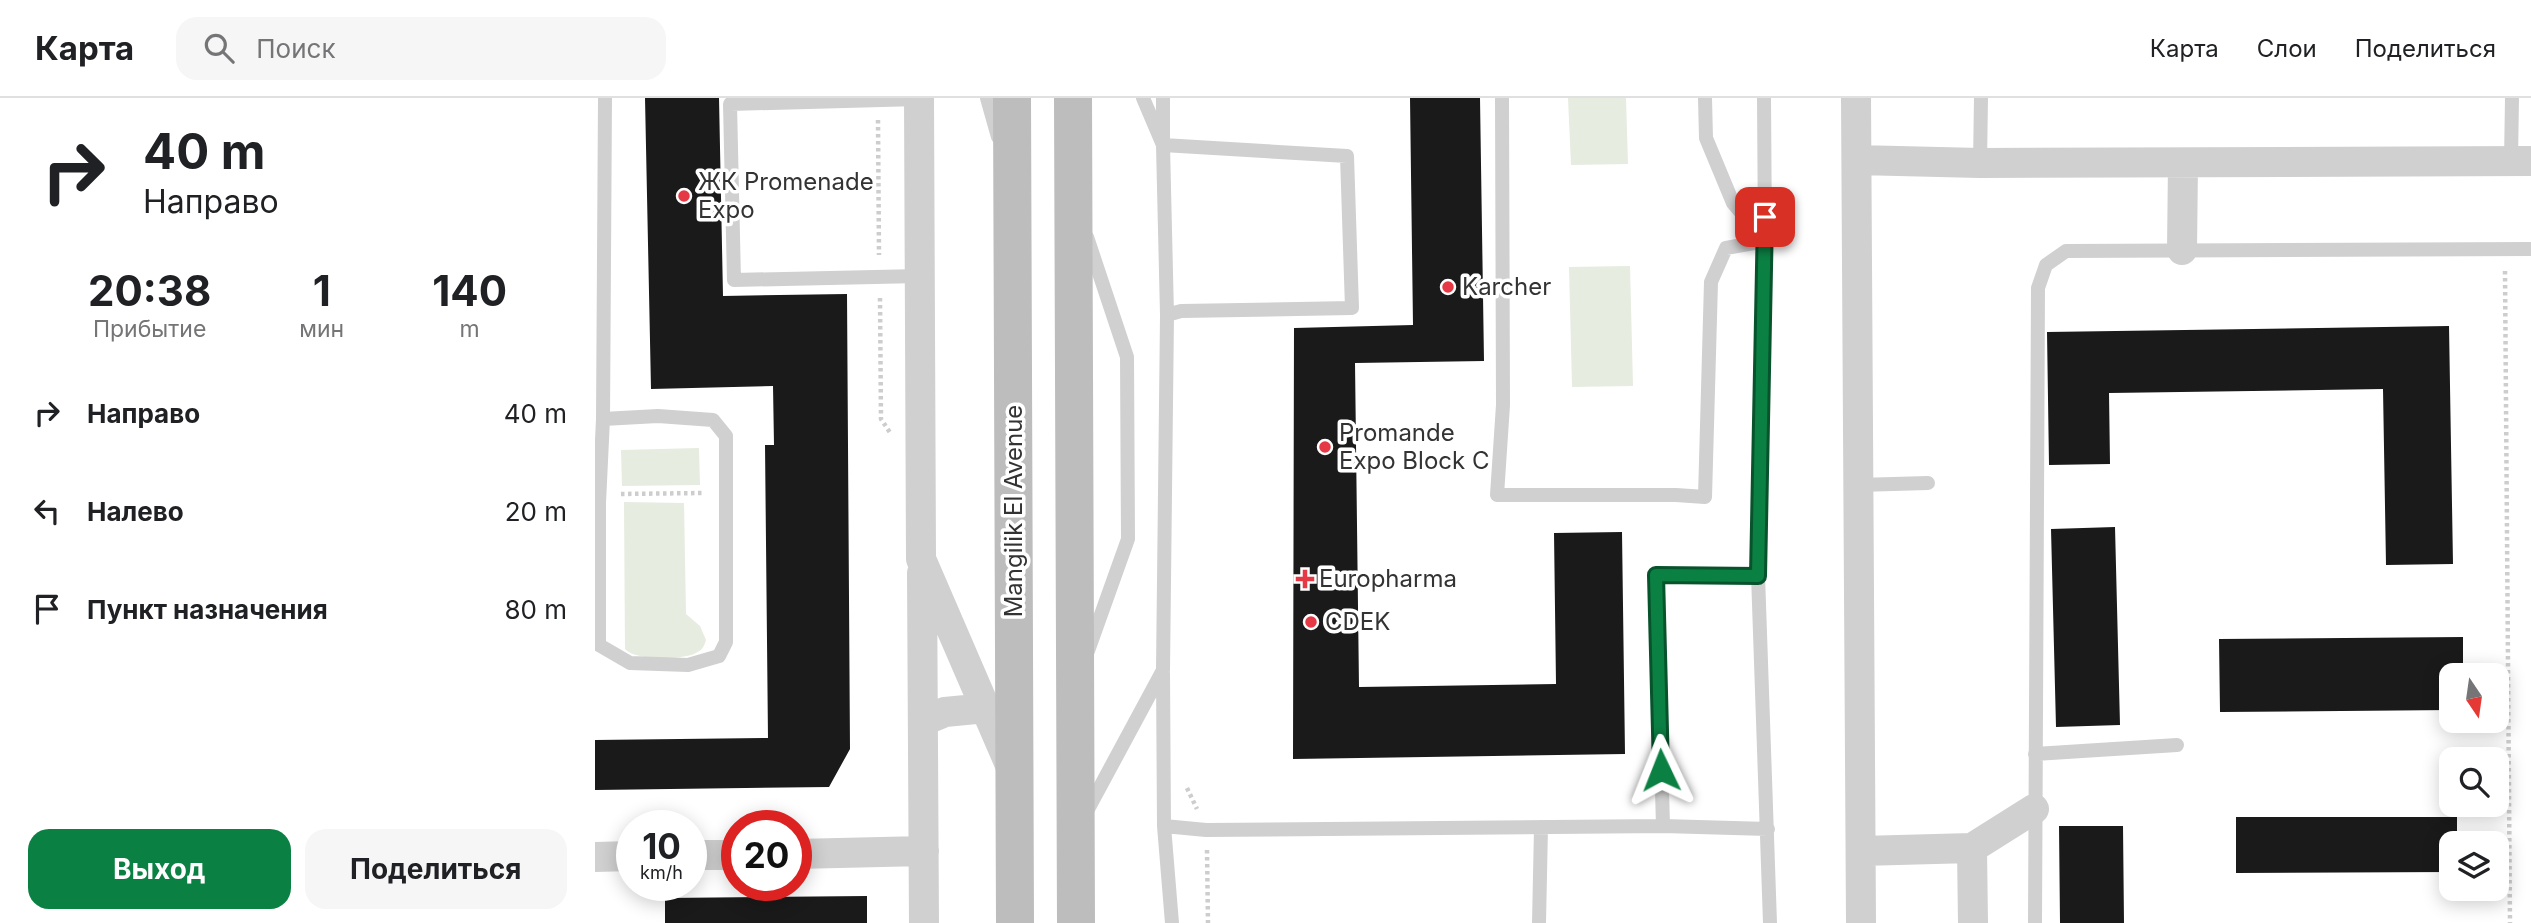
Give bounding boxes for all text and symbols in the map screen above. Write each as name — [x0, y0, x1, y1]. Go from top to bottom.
search box — [176, 17, 666, 80]
text: Карта — [35, 28, 134, 68]
icon: search — [200, 29, 238, 67]
text: Поиск — [256, 33, 335, 64]
text: Карта — [2150, 34, 2219, 63]
text: Слои — [2257, 34, 2317, 63]
text: Поделиться — [2355, 34, 2496, 63]
text: 40 m — [143, 122, 266, 181]
icon: right — [28, 126, 119, 217]
place label: ЖК Promenade Expo — [698, 167, 874, 224]
text: Направо — [143, 182, 279, 221]
pin — [1735, 187, 1795, 247]
marker: ЖК Promenade Expo — [676, 188, 692, 204]
icon: arrive — [1746, 198, 1784, 236]
text: 20:38 — [88, 265, 211, 316]
text: 1 — [313, 265, 331, 316]
text: 140 — [432, 265, 507, 316]
place label: Karcher — [1462, 272, 1551, 301]
marker: Karcher — [1440, 279, 1456, 295]
text: Прибытие — [93, 315, 206, 343]
text: мин — [299, 315, 344, 343]
text: m — [459, 315, 480, 343]
icon: right — [28, 394, 66, 432]
text: Направо — [87, 398, 200, 429]
text: 40 m — [504, 398, 567, 429]
street label: Mangilik El Avenue — [999, 405, 1028, 617]
place label: Promande Expo Block C — [1339, 418, 1489, 475]
marker: Promande Expo Block C — [1317, 439, 1333, 455]
icon: left — [28, 492, 66, 530]
text: Налево — [87, 496, 184, 527]
text: 20 m — [505, 496, 567, 527]
place label: Europharma — [1319, 564, 1457, 593]
marker: Europharma — [1297, 571, 1313, 587]
icon: arrive — [28, 590, 66, 628]
text: Пункт назначения — [87, 594, 328, 625]
text: 80 m — [504, 594, 567, 625]
place label: CDEK — [1325, 607, 1390, 636]
marker: CDEK — [1303, 614, 1319, 630]
north arrow — [2439, 663, 2509, 733]
map controls — [2439, 663, 2509, 901]
position arrow — [1624, 733, 1698, 807]
button: search — [2439, 747, 2509, 817]
speed limit sign: 20 — [721, 810, 812, 901]
text: 10 — [642, 825, 681, 867]
button: Выход — [28, 829, 291, 909]
button: Поделиться — [305, 829, 567, 909]
button: layers — [2439, 831, 2509, 901]
text: km/h — [640, 862, 683, 883]

